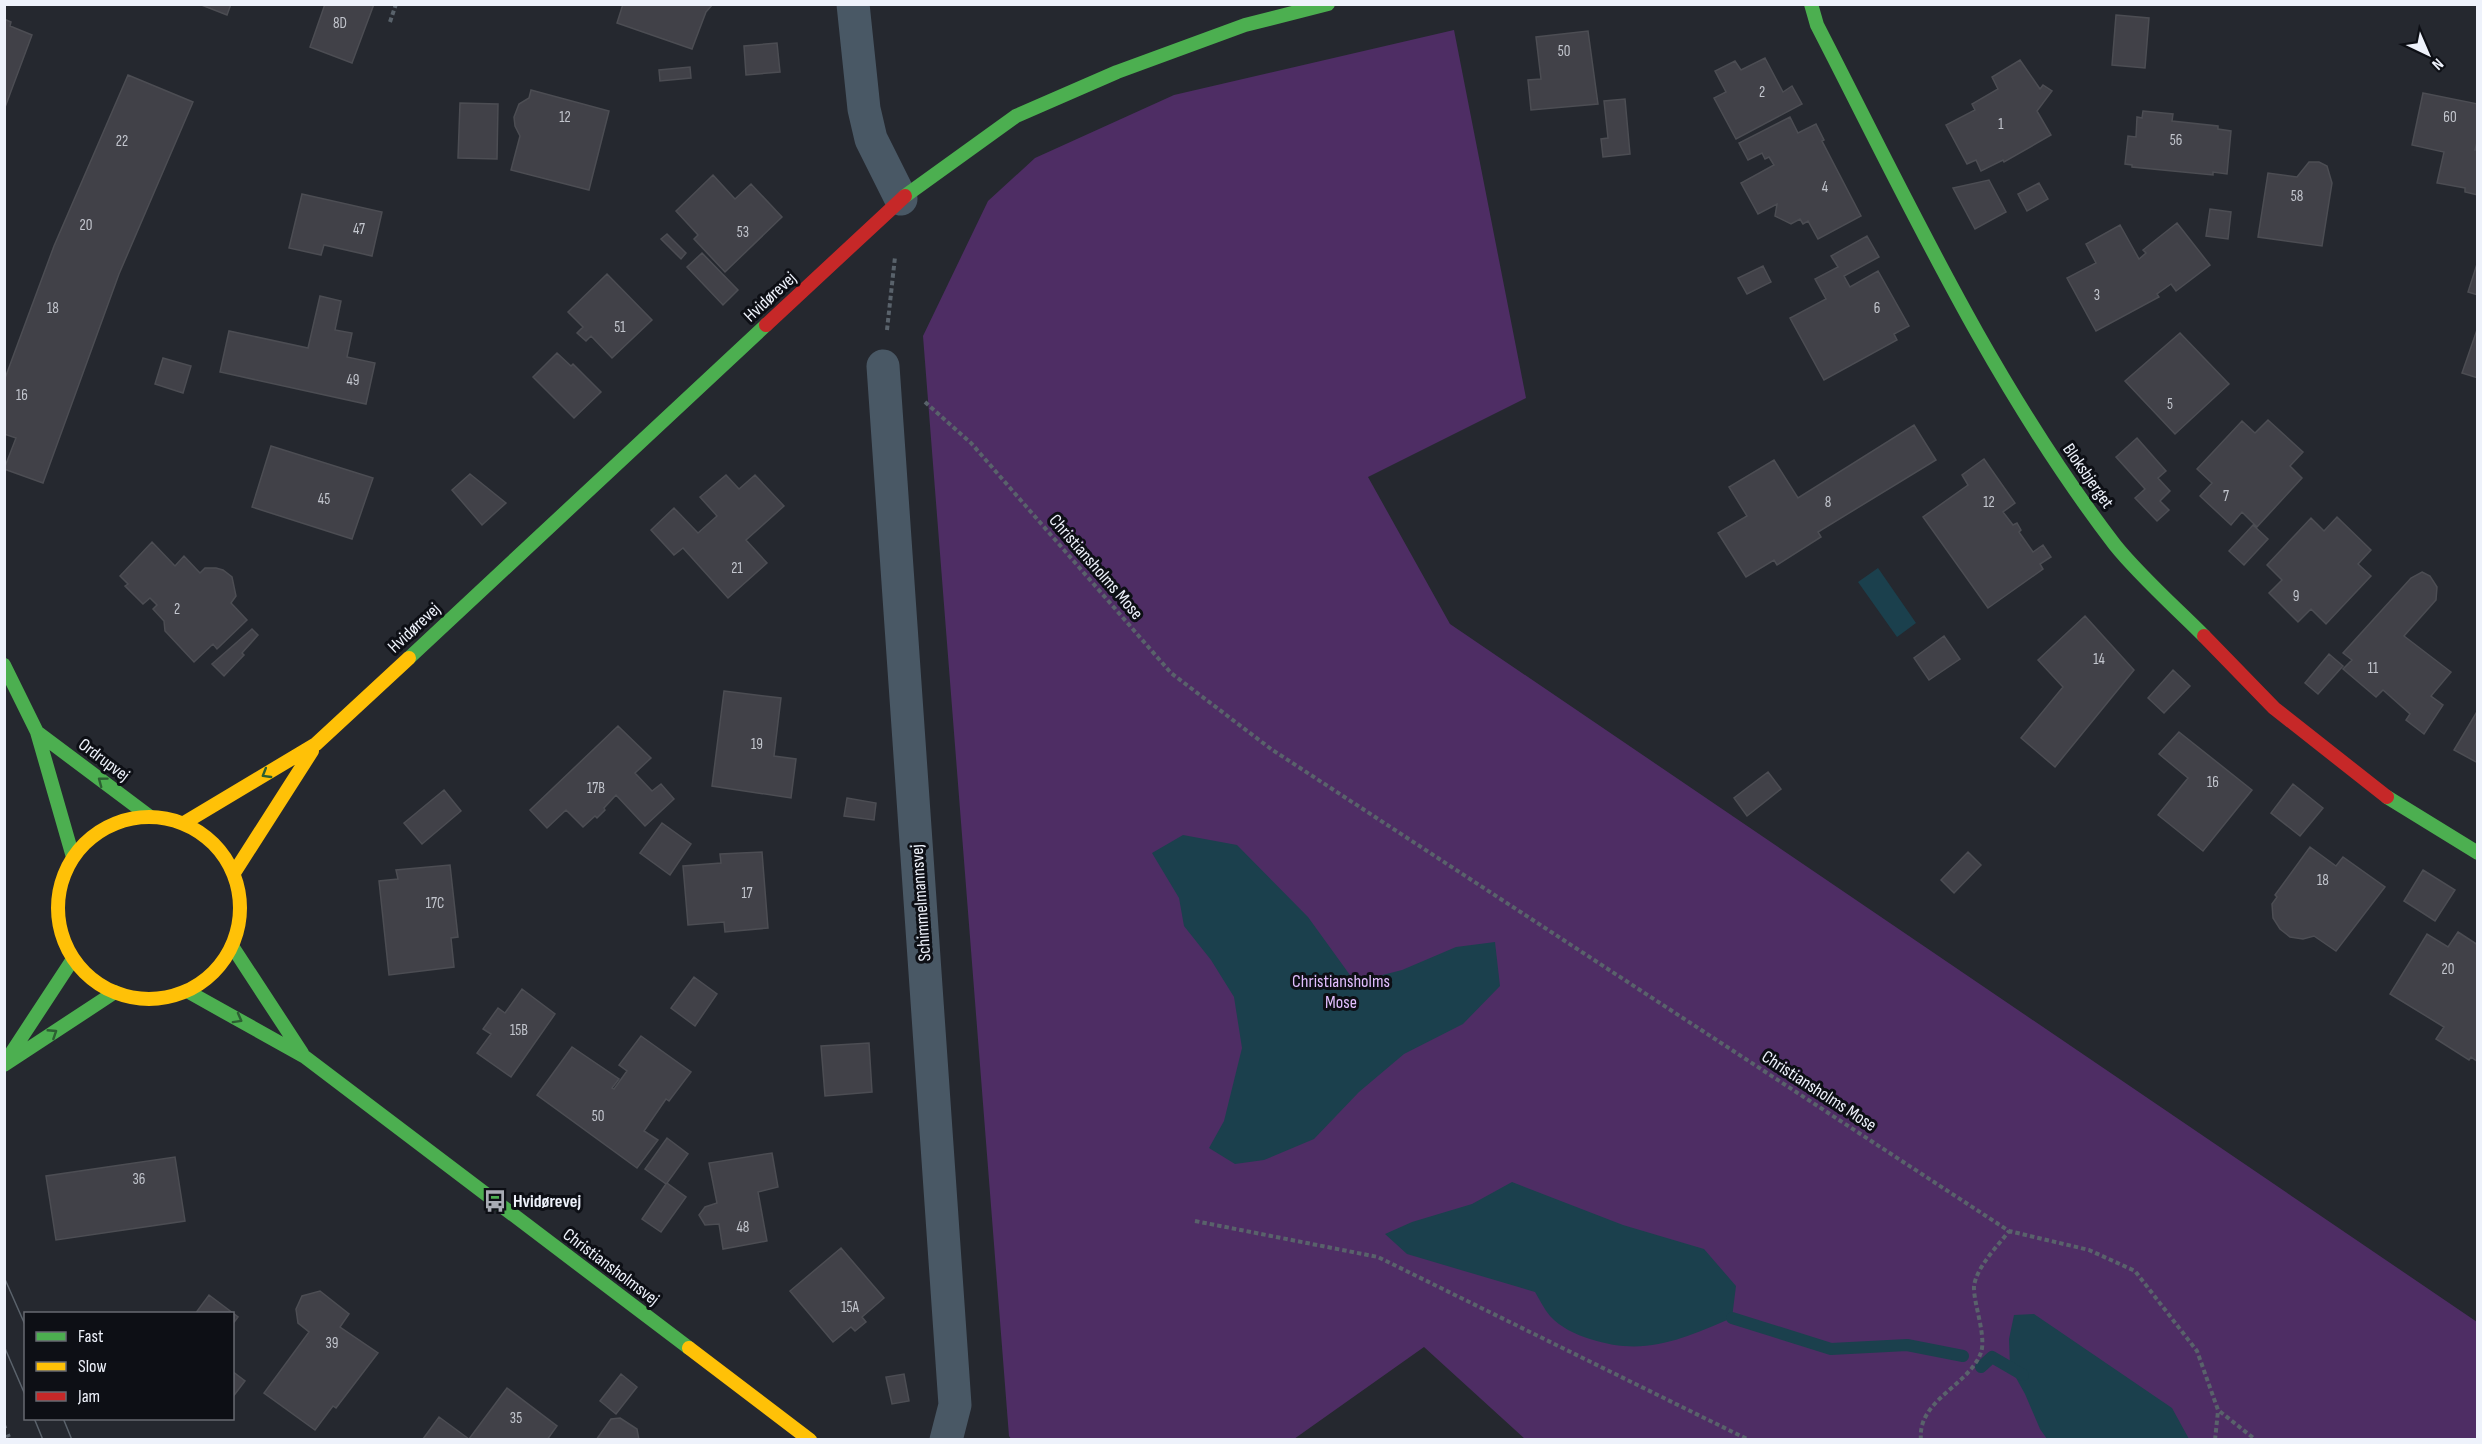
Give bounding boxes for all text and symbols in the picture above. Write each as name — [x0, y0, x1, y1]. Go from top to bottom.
house number: 8D — [333, 14, 347, 33]
north arrow — [2398, 24, 2458, 84]
house number: 50 — [1558, 42, 1570, 61]
text: N — [2428, 54, 2447, 74]
house number: 2 — [1759, 83, 1765, 102]
house number: 12 — [559, 108, 571, 127]
house number: 60 — [2443, 108, 2457, 127]
house number: 1 — [1998, 115, 2004, 134]
house number: 56 — [2170, 131, 2182, 150]
house number: 22 — [116, 132, 128, 151]
house number: 4 — [1822, 178, 1828, 197]
house number: 58 — [2291, 187, 2303, 206]
house number: 20 — [80, 216, 92, 235]
house number: 47 — [353, 220, 365, 239]
house number: 53 — [737, 223, 749, 242]
street label: Hvidørevej — [740, 268, 800, 326]
house number: 3 — [2094, 286, 2100, 305]
house number: 18 — [47, 299, 59, 318]
house number: 6 — [1874, 299, 1880, 318]
house number: 51 — [614, 318, 626, 337]
house number: 49 — [347, 371, 359, 390]
house number: 16 — [16, 386, 28, 405]
house number: 5 — [2167, 395, 2173, 414]
street label: Bloksbjerget — [2058, 440, 2118, 513]
house number: 7 — [2223, 487, 2229, 506]
house number: 45 — [318, 490, 330, 509]
house number: 8 — [1825, 493, 1831, 512]
house number: 12 — [1983, 493, 1995, 512]
street label: Christiansholms Mose — [1045, 510, 1147, 624]
house number: 21 — [731, 559, 743, 578]
house number: 9 — [2293, 587, 2299, 606]
street label: Hvidørevej — [384, 599, 444, 657]
house number: 2 — [174, 600, 180, 619]
house number: 14 — [2093, 650, 2105, 669]
house number: 11 — [2368, 659, 2379, 678]
street label: Ordrupvej — [74, 734, 134, 786]
house number: 19 — [751, 735, 763, 754]
one-way arrow — [262, 767, 272, 779]
house number: 16 — [2207, 773, 2219, 792]
one-way arrow — [98, 777, 109, 788]
house number: 17B — [587, 779, 605, 798]
street label: Schimmelmannsvej — [906, 844, 936, 962]
house number: 18 — [2317, 871, 2329, 890]
house number: 17 — [741, 884, 753, 903]
house number: 17C — [426, 894, 444, 913]
house number: 20 — [2442, 960, 2454, 979]
park label: Christiansholms Mose — [1292, 971, 1390, 1013]
one-way arrow — [231, 1012, 242, 1023]
house number: 15B — [510, 1021, 528, 1040]
one-way arrow — [47, 1029, 58, 1040]
street label: Christiansholms Mose — [1758, 1046, 1880, 1136]
house number: 50 — [592, 1107, 604, 1126]
house number: 36 — [133, 1170, 145, 1189]
bus stop icon: Hvidørevej — [482, 1188, 508, 1214]
place label: Hvidørevej — [513, 1191, 581, 1212]
house number: 48 — [737, 1218, 749, 1237]
street label: Christiansholmsvej — [559, 1224, 663, 1310]
house number: 15A — [841, 1298, 859, 1317]
legend — [24, 1312, 234, 1420]
text: Fast — [78, 1326, 104, 1347]
house number: 39 — [326, 1334, 338, 1353]
text: Slow — [78, 1356, 107, 1377]
text: Jam — [77, 1386, 100, 1407]
house number: 35 — [510, 1409, 522, 1428]

